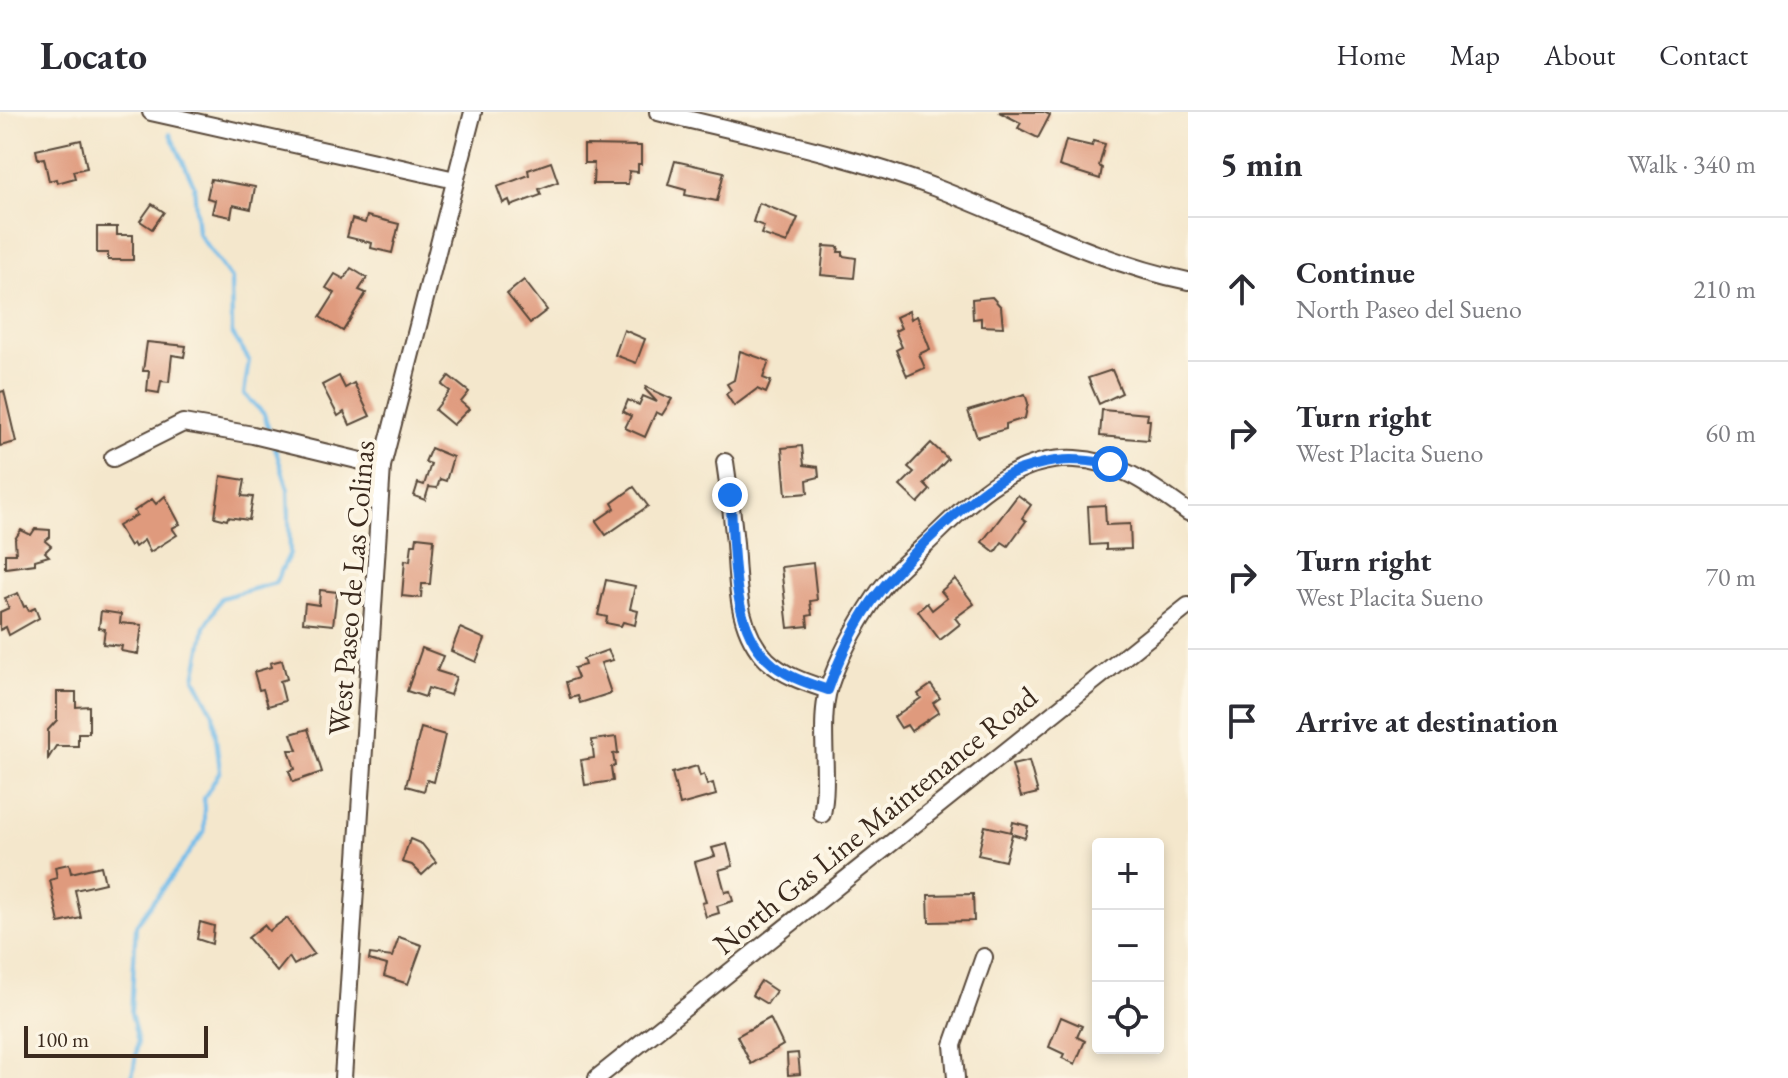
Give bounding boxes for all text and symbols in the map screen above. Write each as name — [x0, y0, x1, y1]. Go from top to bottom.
text: Locato — [40, 31, 147, 80]
text: Home — [1336, 37, 1406, 73]
text: Map — [1450, 37, 1500, 73]
text: About — [1544, 37, 1615, 73]
text: Contact — [1659, 37, 1748, 73]
text: 5 min — [1220, 142, 1303, 186]
text: Walk · 340 m — [1628, 147, 1756, 181]
text: Continue — [1296, 253, 1415, 292]
icon: ahead — [1220, 267, 1264, 311]
text: 210 m — [1693, 272, 1756, 306]
text: North Paseo del Sueno — [1296, 292, 1522, 326]
text: Turn right — [1296, 397, 1432, 436]
icon: right — [1220, 411, 1264, 455]
text: 60 m — [1706, 416, 1756, 450]
text: West Placita Sueno — [1296, 436, 1483, 470]
street label: West Paseo de Las Colinas — [319, 439, 383, 737]
route start — [1092, 446, 1128, 482]
route end — [712, 477, 748, 513]
text: Turn right — [1296, 541, 1432, 580]
icon: right — [1220, 555, 1264, 599]
text: 70 m — [1706, 560, 1756, 594]
text: West Placita Sueno — [1296, 580, 1483, 614]
street label: North Gas Line Maintenance Road — [705, 677, 1046, 963]
icon: arrive — [1220, 699, 1264, 743]
text: Arrive at destination — [1296, 702, 1558, 741]
map controls — [1092, 838, 1164, 1054]
button: + — [1092, 838, 1164, 910]
button: − — [1092, 910, 1164, 982]
button: locate — [1092, 982, 1164, 1054]
scale bar — [24, 1022, 208, 1058]
text: 100 m — [36, 1025, 89, 1054]

